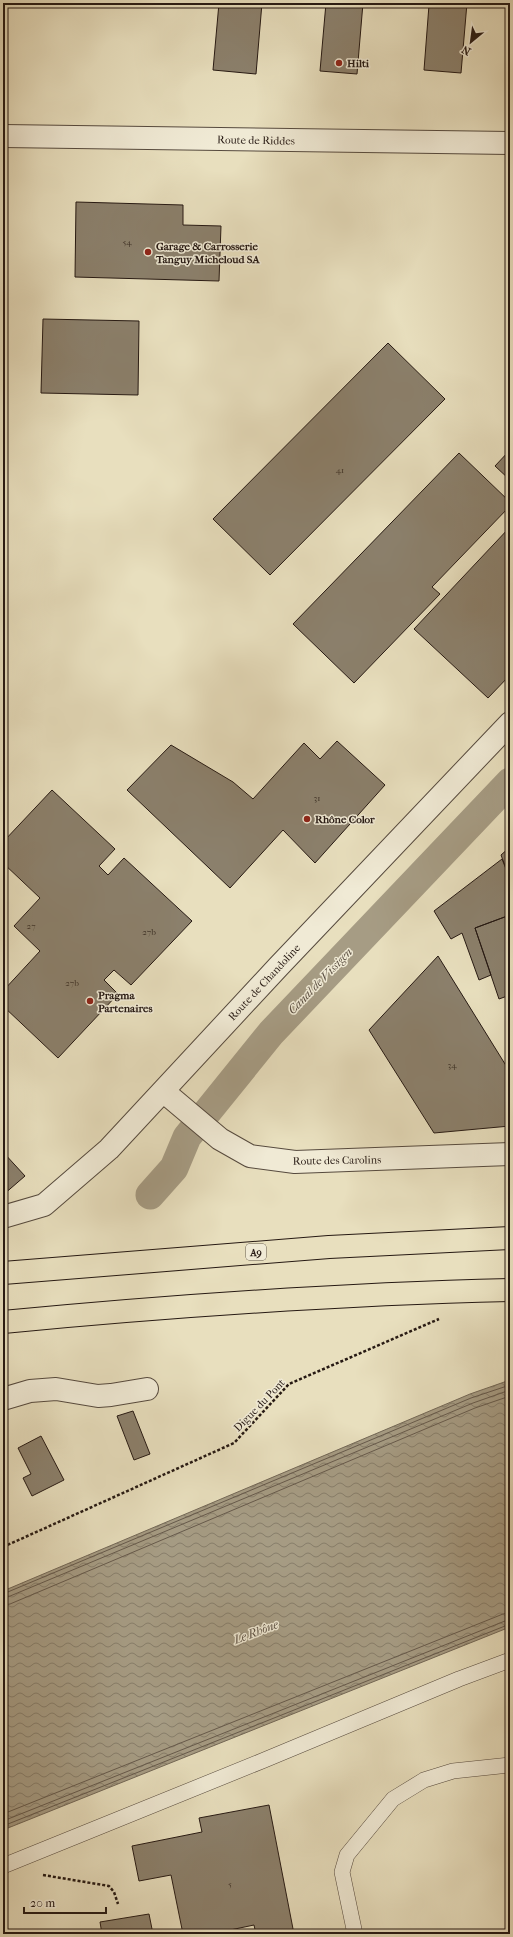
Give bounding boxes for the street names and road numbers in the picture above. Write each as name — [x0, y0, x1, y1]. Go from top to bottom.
street label: Route de Riddes — [217, 133, 295, 148]
street label: Route de Chandoline — [226, 941, 303, 1023]
street label: Route des Carolins — [293, 1153, 381, 1168]
road number: A9 — [246, 1244, 266, 1260]
street label: Digue du Pont — [231, 1376, 288, 1434]

